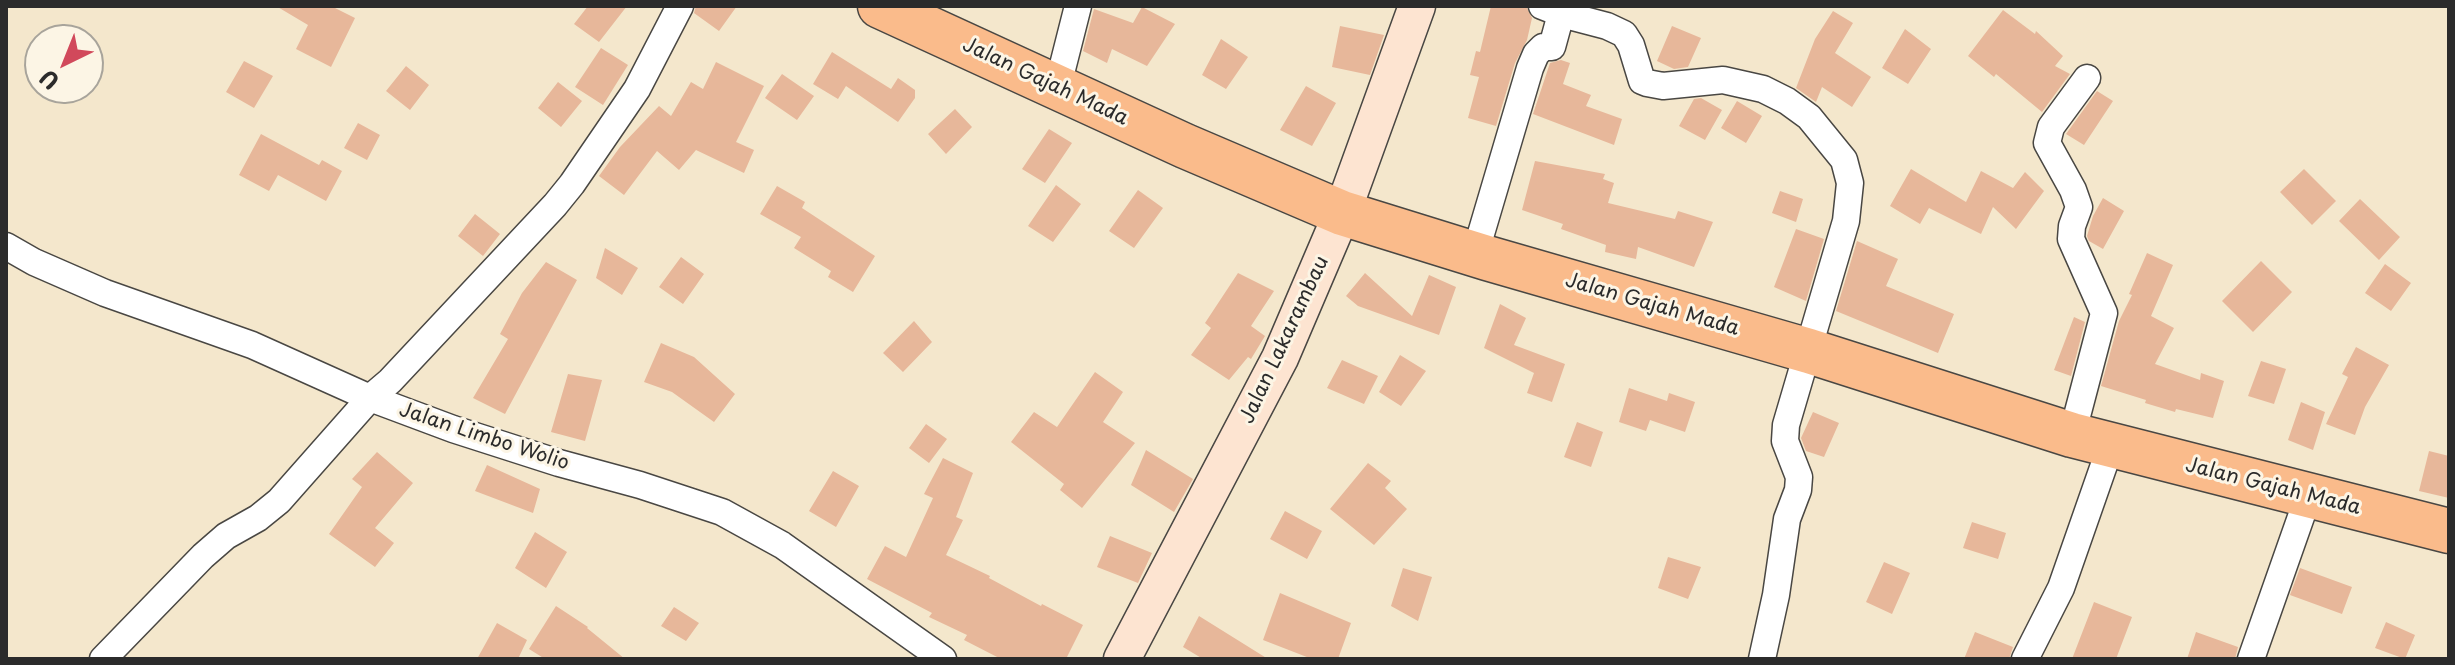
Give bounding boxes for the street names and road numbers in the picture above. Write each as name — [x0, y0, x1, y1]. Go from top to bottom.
street label: Jalan Gajah Mada — [959, 33, 1131, 131]
street label: Jalan Lakarambau — [1236, 252, 1334, 428]
street label: Jalan Gajah Mada — [1562, 269, 1742, 341]
street label: Jalan Limbo Wolio — [396, 398, 572, 476]
street label: Jalan Gajah Mada — [2183, 454, 2363, 520]

